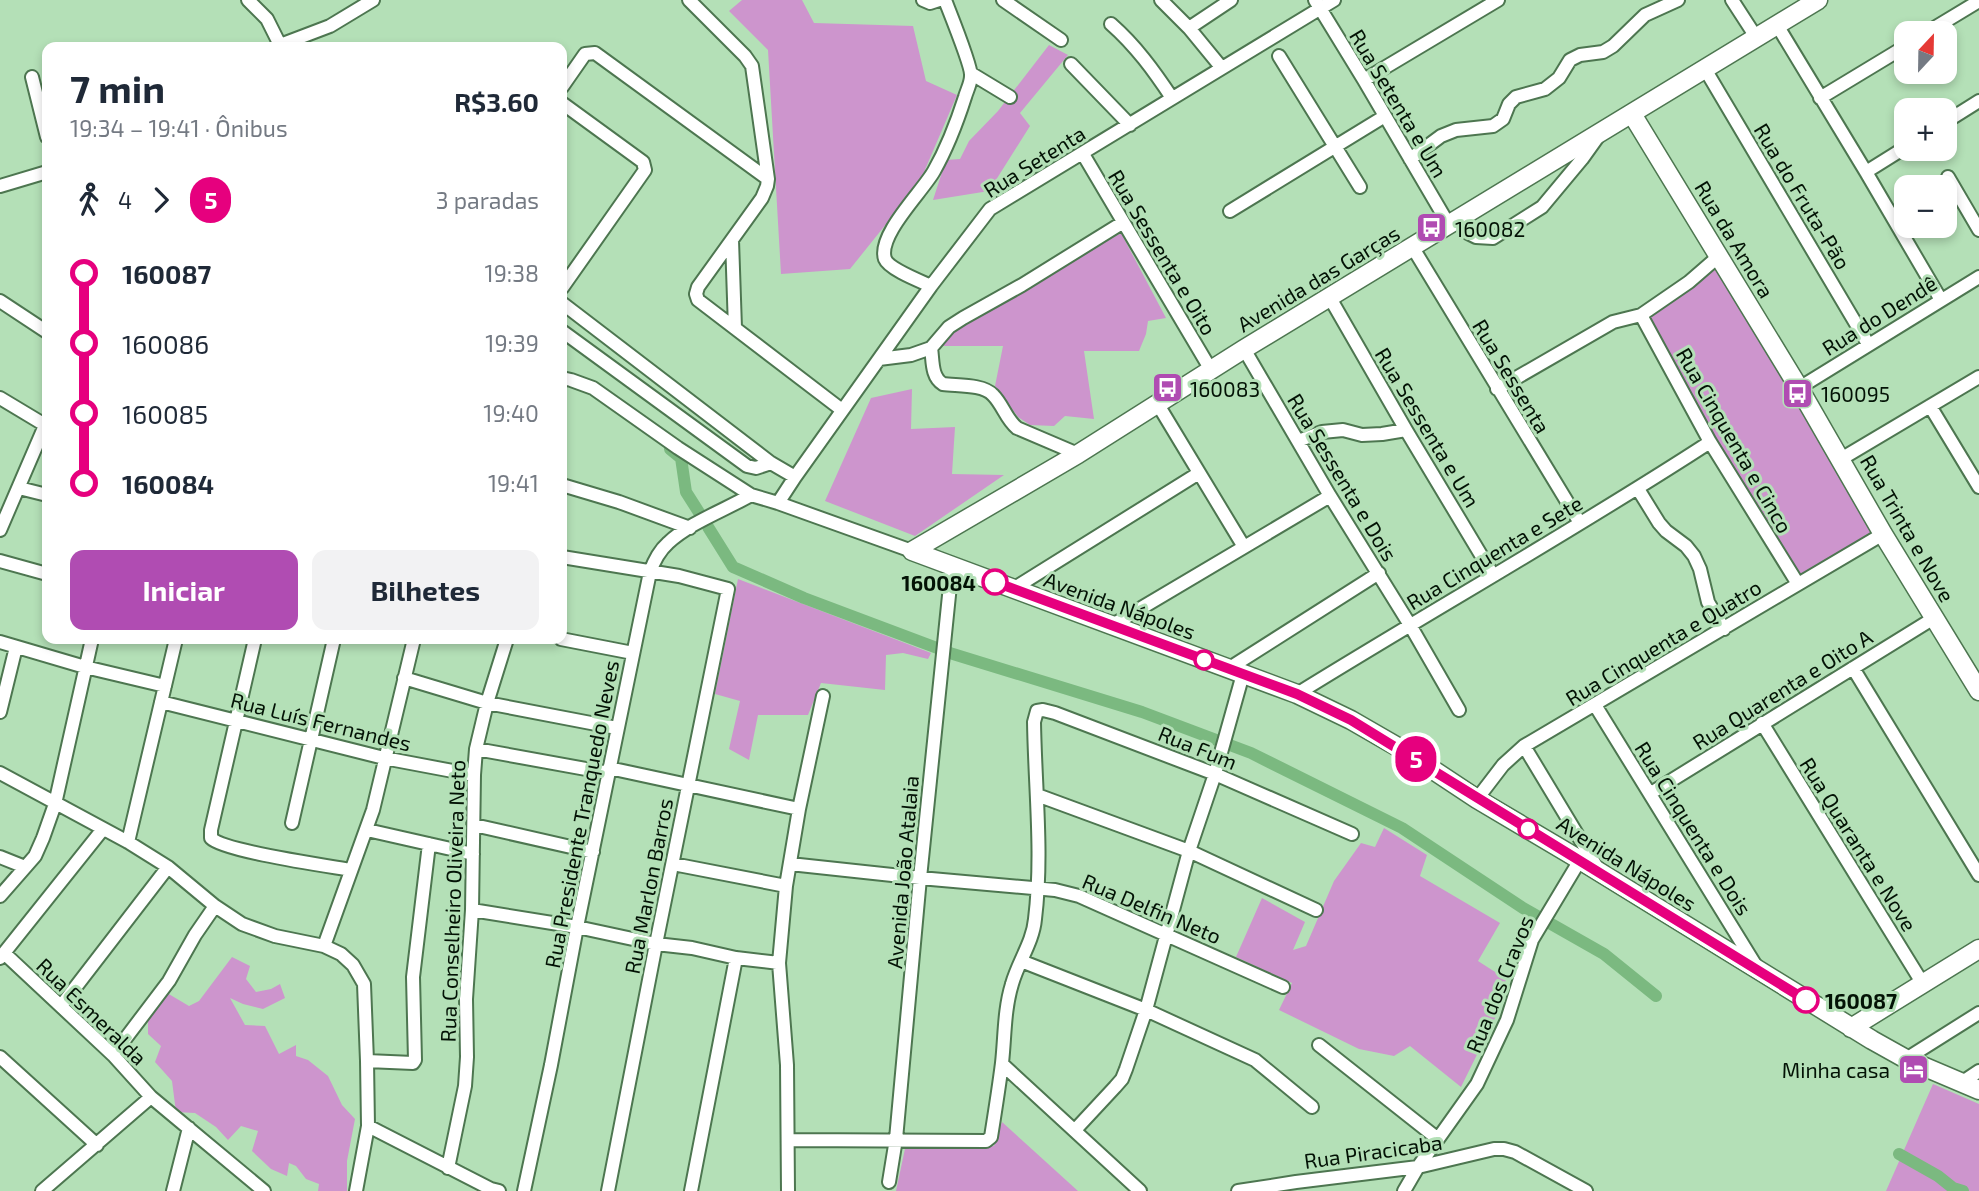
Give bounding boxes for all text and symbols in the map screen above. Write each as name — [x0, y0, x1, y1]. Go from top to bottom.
north arrow — [1894, 21, 1956, 84]
map controls — [1894, 21, 1957, 238]
street label: Rua Setenta e Um — [1345, 24, 1453, 182]
text: 7 min — [70, 65, 165, 111]
text: R$3.60 — [454, 86, 539, 117]
button: + — [1894, 98, 1957, 161]
text: 19:34 – 19:41 · Ônibus — [70, 114, 288, 142]
street label: Rua do Fruta-Pão — [1750, 118, 1856, 274]
street label: Rua Setenta — [979, 120, 1089, 202]
street label: Rua Sessenta e Oito — [1104, 165, 1222, 339]
button: − — [1894, 175, 1957, 238]
street label: Rua da Amora — [1690, 176, 1780, 302]
icon: walk — [70, 181, 108, 219]
icon: forward — [142, 181, 180, 219]
text: 5 — [204, 185, 217, 214]
text: 4 — [118, 186, 132, 214]
text: 3 paradas — [436, 186, 539, 214]
bus stop icon: 160082 — [1415, 211, 1449, 245]
place label: 160082 — [1455, 216, 1525, 241]
street label: Avenida das Garças — [1232, 220, 1405, 338]
text: 160087 — [122, 258, 211, 289]
text: 19:38 — [485, 259, 539, 287]
street label: Rua do Dendê — [1817, 270, 1941, 360]
street label: Rua Sessenta — [1468, 314, 1556, 438]
text: 160086 — [122, 328, 209, 359]
text: 19:39 — [485, 329, 539, 357]
street label: Rua Sessenta e Um — [1371, 343, 1485, 511]
street label: Rua Cinquenta e Cinco — [1672, 343, 1798, 537]
bus stop icon: 160083 — [1150, 371, 1184, 405]
place label: 160083 — [1190, 376, 1260, 401]
bus stop icon: 160095 — [1781, 376, 1815, 410]
place label: 160095 — [1821, 381, 1890, 406]
street label: Rua Sessenta e Dois — [1283, 389, 1403, 565]
text: 160085 — [122, 398, 208, 429]
text: 19:40 — [483, 399, 539, 427]
street label: Rua Trinta e Nove — [1856, 450, 1960, 606]
text: 160084 — [122, 468, 214, 499]
text: 19:41 — [488, 469, 539, 497]
street label: Rua Cinquenta e Sete — [1402, 490, 1586, 614]
button: Iniciar — [70, 550, 298, 630]
button: Bilhetes — [312, 550, 539, 630]
street label: Avenida Nápoles — [1041, 566, 1199, 644]
marker: 160084 — [982, 569, 1008, 595]
place label: 160084 — [902, 570, 976, 595]
street label: Rua Cinquenta e Quatro — [1561, 574, 1766, 711]
street label: Rua Quarenta e Oito A — [1688, 624, 1877, 755]
unlabelled marker — [1194, 650, 1214, 670]
street label: Rua Presidente Tranquedo Neves — [539, 658, 623, 970]
street label: Rua Luís Fernandes — [228, 686, 414, 756]
street label: Rua Fum — [1155, 720, 1241, 774]
line badge: 5 — [1393, 736, 1439, 782]
street label: Rua Cinquenta e Dois — [1630, 737, 1758, 919]
text: 5 — [1409, 744, 1423, 773]
street label: Rua Quaranta e Nove — [1795, 753, 1923, 936]
street label: Rua Conselheiro Oliveira Neto — [435, 759, 469, 1043]
street label: Avenida João Atalaia — [881, 774, 923, 970]
street label: Rua Marlon Barros — [619, 796, 677, 976]
street label: Avenida Nápoles — [1553, 810, 1701, 916]
unlabelled marker — [1518, 819, 1538, 839]
street label: Rua Delfin Neto — [1079, 868, 1225, 948]
street label: Rua dos Cravos — [1460, 912, 1538, 1056]
street label: Rua Esmeralda — [32, 952, 152, 1070]
marker: 160087 — [1793, 987, 1819, 1013]
place label: 160087 — [1825, 988, 1897, 1013]
hotel icon: Minha casa — [1896, 1052, 1930, 1086]
place label: Minha casa — [1782, 1057, 1890, 1082]
street label: Rua Piracicaba — [1302, 1129, 1444, 1173]

